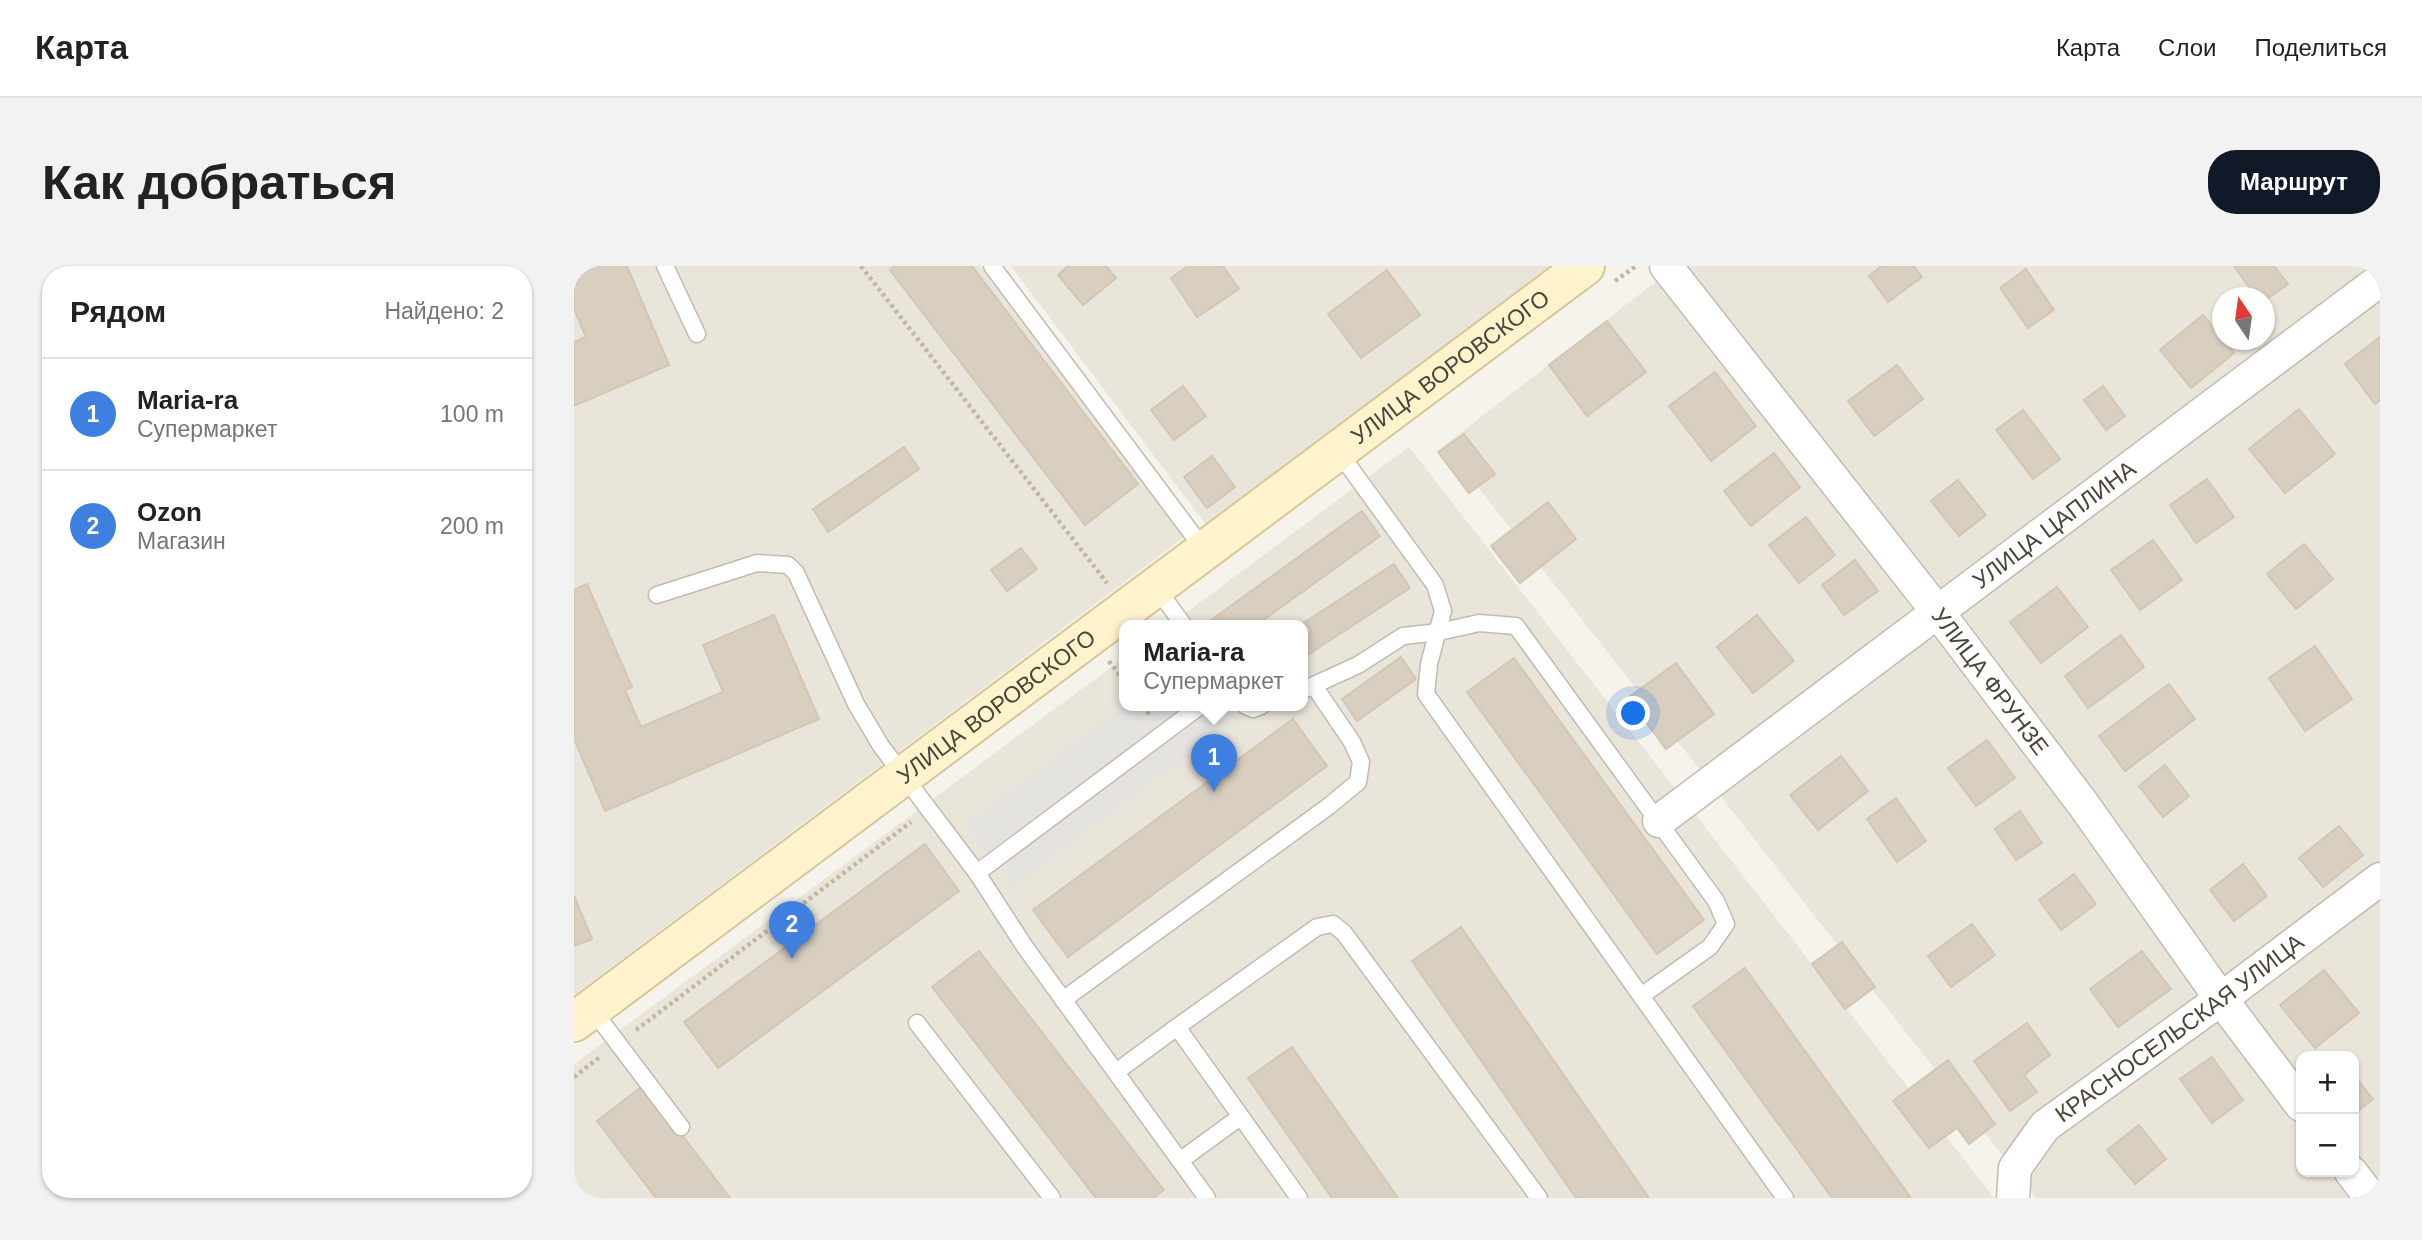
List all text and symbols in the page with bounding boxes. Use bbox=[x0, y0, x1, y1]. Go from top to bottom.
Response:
text: Карта bbox=[35, 29, 128, 66]
text: Карта bbox=[2056, 34, 2120, 61]
text: Слои bbox=[2158, 34, 2216, 61]
text: Поделиться bbox=[2254, 34, 2387, 61]
button: Маршрут bbox=[2208, 150, 2380, 214]
text: Как добраться bbox=[42, 155, 396, 209]
street label: УЛИЦА ВОРОВСКОГО bbox=[1346, 284, 1554, 449]
north arrow bbox=[2212, 287, 2275, 350]
text: Рядом bbox=[70, 295, 166, 328]
text: Найдено: 2 bbox=[384, 298, 504, 324]
text: Maria-ra bbox=[137, 385, 238, 415]
text: 1 bbox=[87, 401, 99, 427]
text: 100 m bbox=[440, 401, 504, 427]
text: Супермаркет bbox=[137, 416, 277, 442]
street label: УЛИЦА ЦАПЛИНА bbox=[1968, 455, 2141, 594]
text: Ozon bbox=[137, 497, 202, 527]
text: 2 bbox=[87, 513, 99, 539]
text: 200 m bbox=[440, 513, 504, 539]
text: Магазин bbox=[137, 528, 226, 554]
street label: УЛИЦА ФРУНЗЕ bbox=[1926, 603, 2054, 760]
popup bbox=[1119, 620, 1308, 711]
street label: УЛИЦА ВОРОВСКОГО bbox=[892, 624, 1100, 789]
text: Maria-ra bbox=[1143, 637, 1244, 667]
text: Супермаркет bbox=[1143, 668, 1284, 694]
your location bbox=[1616, 696, 1650, 730]
pin: 1 bbox=[1191, 734, 1237, 792]
pin: 2 bbox=[769, 901, 815, 959]
street label: КРАСНОСЕЛЬСКАЯ УЛИЦА bbox=[2050, 928, 2309, 1127]
map controls bbox=[2296, 1051, 2359, 1177]
button: + bbox=[2296, 1051, 2359, 1114]
button: − bbox=[2296, 1114, 2359, 1177]

